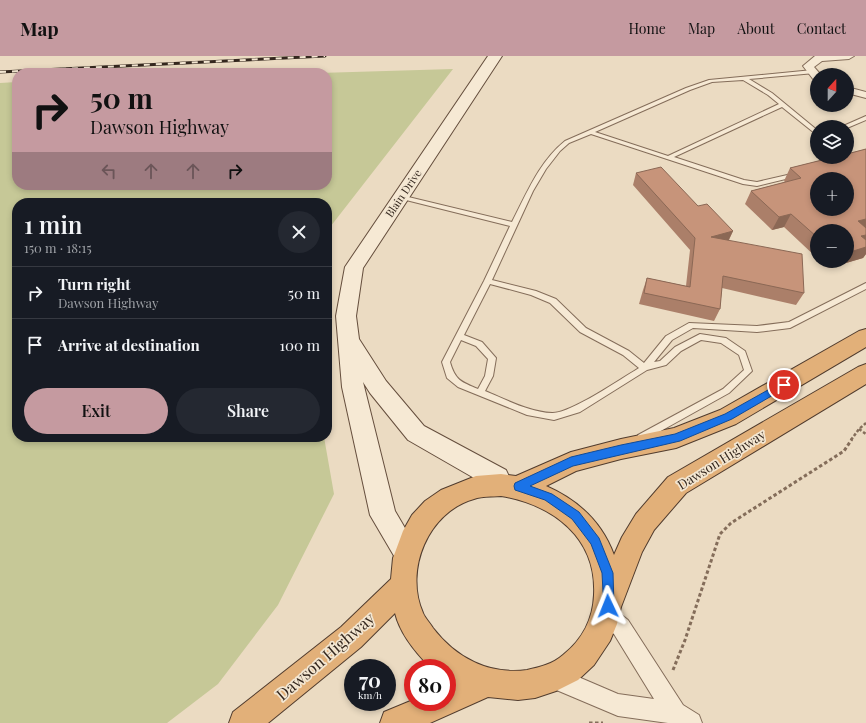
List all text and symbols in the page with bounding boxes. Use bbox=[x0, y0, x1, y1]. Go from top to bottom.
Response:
text: Map bbox=[20, 15, 59, 41]
text: Home bbox=[628, 19, 666, 38]
text: Map bbox=[688, 19, 715, 38]
text: About bbox=[737, 19, 775, 38]
text: Contact bbox=[797, 19, 846, 38]
north arrow bbox=[810, 68, 854, 112]
map controls bbox=[810, 68, 854, 268]
text: 50 m bbox=[90, 79, 153, 116]
icon: right bbox=[24, 84, 76, 136]
text: Dawson Highway bbox=[90, 115, 229, 139]
button: layers bbox=[810, 120, 854, 164]
icon: left bbox=[98, 160, 120, 182]
icon: ahead bbox=[140, 160, 162, 182]
icon: ahead bbox=[182, 160, 204, 182]
icon: right bbox=[224, 160, 246, 182]
street label: Blain Drive bbox=[381, 166, 425, 220]
button: + bbox=[810, 172, 854, 216]
text: 1 min bbox=[24, 208, 82, 240]
button: close bbox=[278, 211, 320, 253]
button: − bbox=[810, 224, 854, 268]
text: 150 m · 18:15 bbox=[24, 239, 92, 256]
text: Turn right bbox=[58, 274, 131, 294]
icon: right bbox=[24, 282, 46, 304]
text: 50 m bbox=[288, 283, 320, 303]
text: Dawson Highway bbox=[58, 294, 159, 311]
icon: arrive bbox=[24, 334, 46, 356]
text: Arrive at destination bbox=[58, 335, 200, 355]
text: 100 m bbox=[279, 335, 320, 355]
pin bbox=[767, 368, 801, 402]
icon: arrive bbox=[773, 374, 795, 396]
button: Exit bbox=[24, 388, 168, 434]
button: Share bbox=[176, 388, 320, 434]
street label: Dawson Highway bbox=[674, 425, 768, 493]
position arrow bbox=[587, 585, 629, 627]
street label: Dawson Highway bbox=[271, 607, 379, 705]
speed limit sign: 80 bbox=[404, 659, 456, 711]
text: 70 bbox=[359, 666, 381, 693]
text: km/h bbox=[358, 688, 382, 702]

